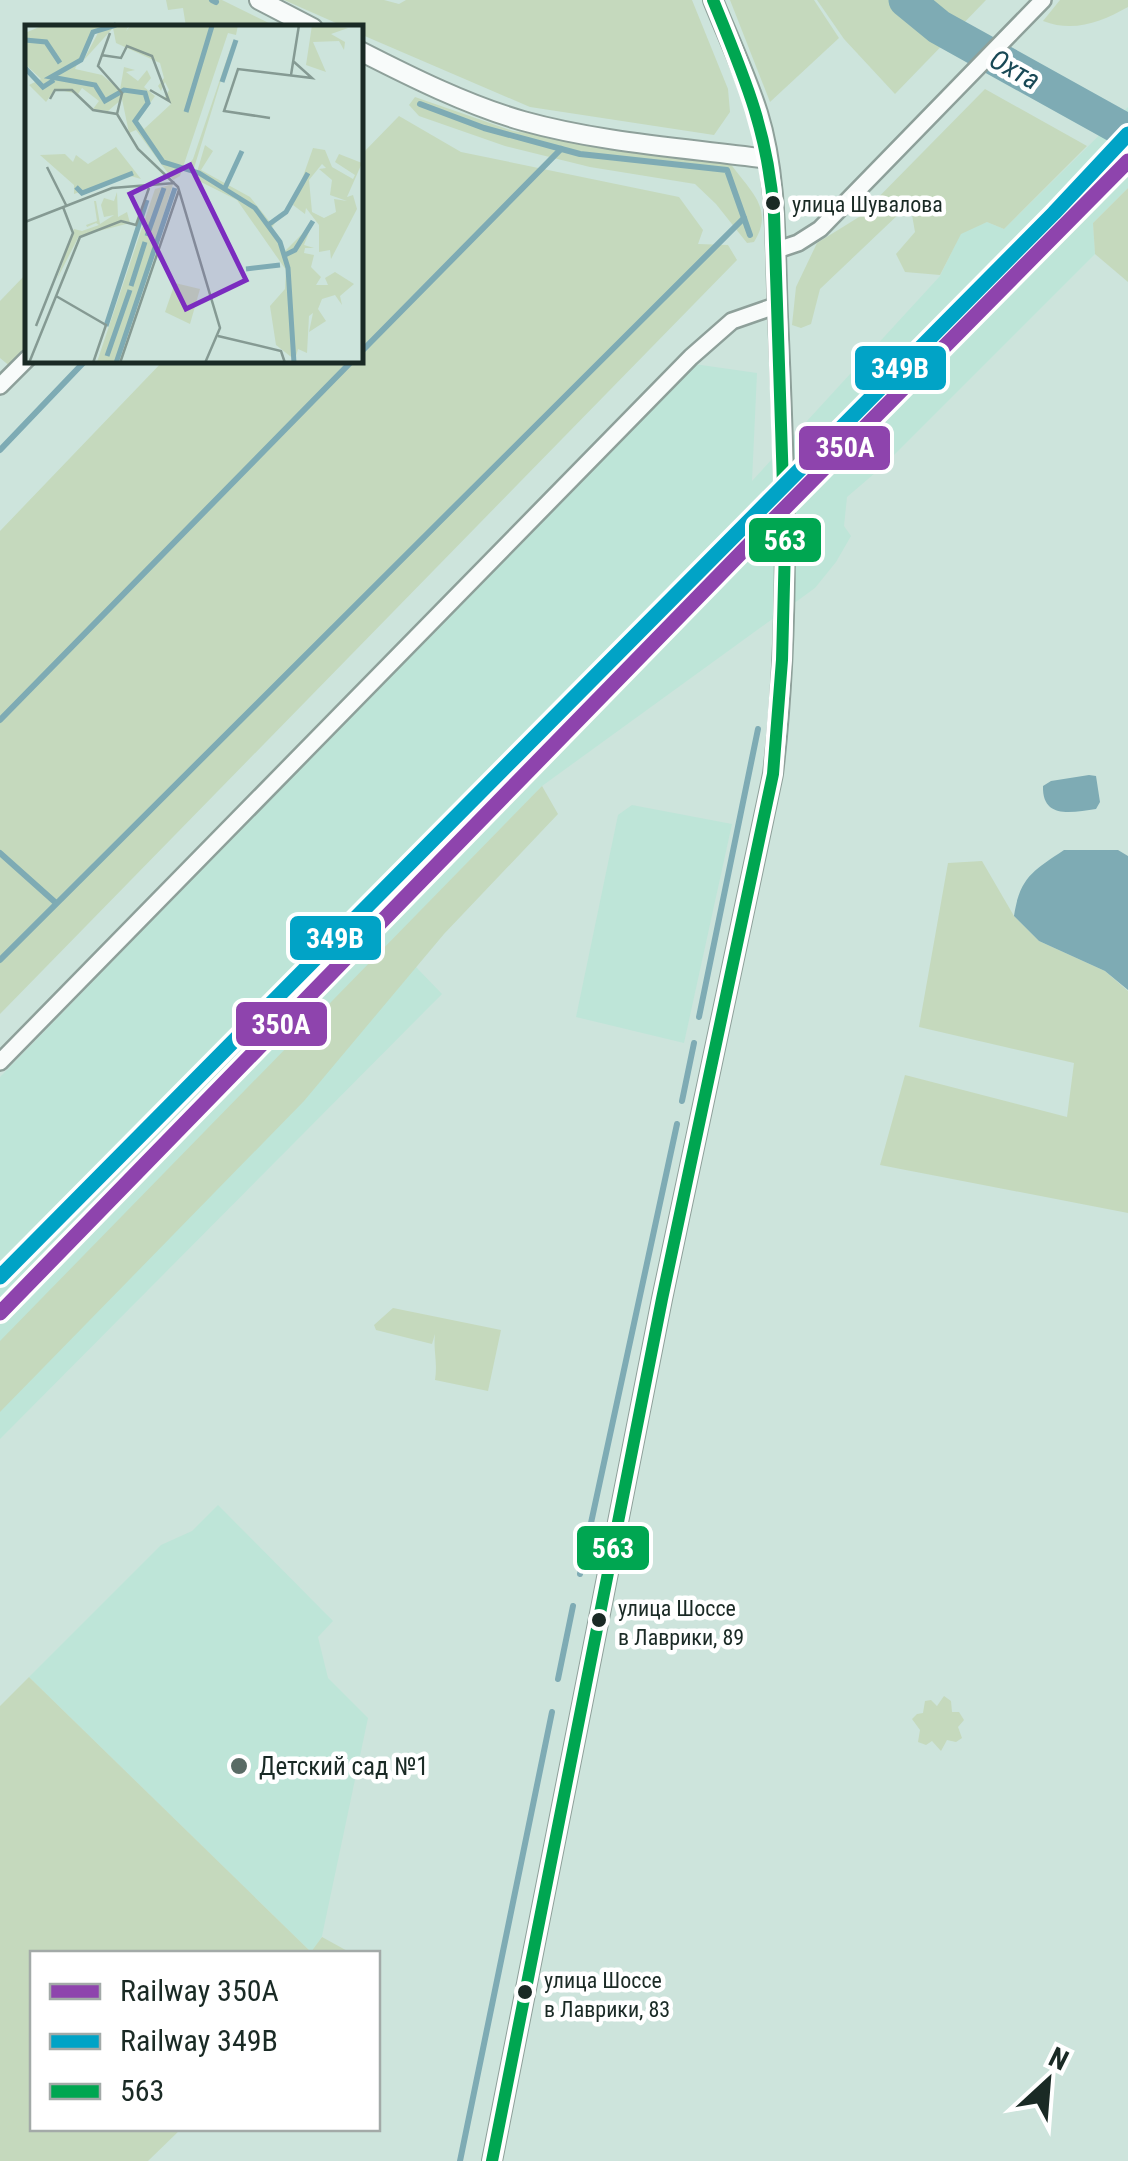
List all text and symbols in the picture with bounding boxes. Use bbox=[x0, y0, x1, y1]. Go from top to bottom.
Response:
inset map bbox=[25, 25, 362, 362]
water label: Охта bbox=[984, 42, 1046, 97]
place label: улица Шувалова bbox=[792, 192, 943, 217]
marker: улица Шувалова bbox=[763, 193, 783, 213]
line badge: 349В bbox=[853, 344, 948, 392]
text: 349В bbox=[871, 352, 929, 385]
line badge: 350А bbox=[797, 424, 892, 472]
text: 350А bbox=[815, 431, 875, 464]
line badge: 563 bbox=[747, 516, 823, 564]
text: 563 bbox=[764, 524, 806, 557]
line badge: 349В bbox=[288, 914, 383, 962]
text: 349В bbox=[306, 922, 364, 955]
line badge: 350А bbox=[234, 1000, 329, 1048]
text: 350А bbox=[251, 1008, 311, 1041]
line badge: 563 bbox=[575, 1524, 651, 1572]
text: 563 bbox=[592, 1532, 634, 1565]
place label: улица Шоссе в Лаврики, 89 bbox=[618, 1596, 744, 1650]
marker: улица Шоссе в Лаврики, 89 bbox=[589, 1610, 609, 1630]
place label: Детский сад №1 bbox=[259, 1752, 429, 1781]
marker: Детский сад №1 bbox=[228, 1755, 250, 1777]
legend bbox=[30, 1951, 380, 2131]
place label: улица Шоссе в Лаврики, 83 bbox=[544, 1968, 670, 2022]
text: Railway 350А bbox=[120, 1973, 279, 2008]
marker: улица Шоссе в Лаврики, 83 bbox=[515, 1982, 535, 2002]
text: Railway 349В bbox=[120, 2023, 278, 2058]
north arrow bbox=[998, 2031, 1098, 2131]
text: N bbox=[1044, 2040, 1074, 2078]
text: 563 bbox=[120, 2073, 164, 2108]

